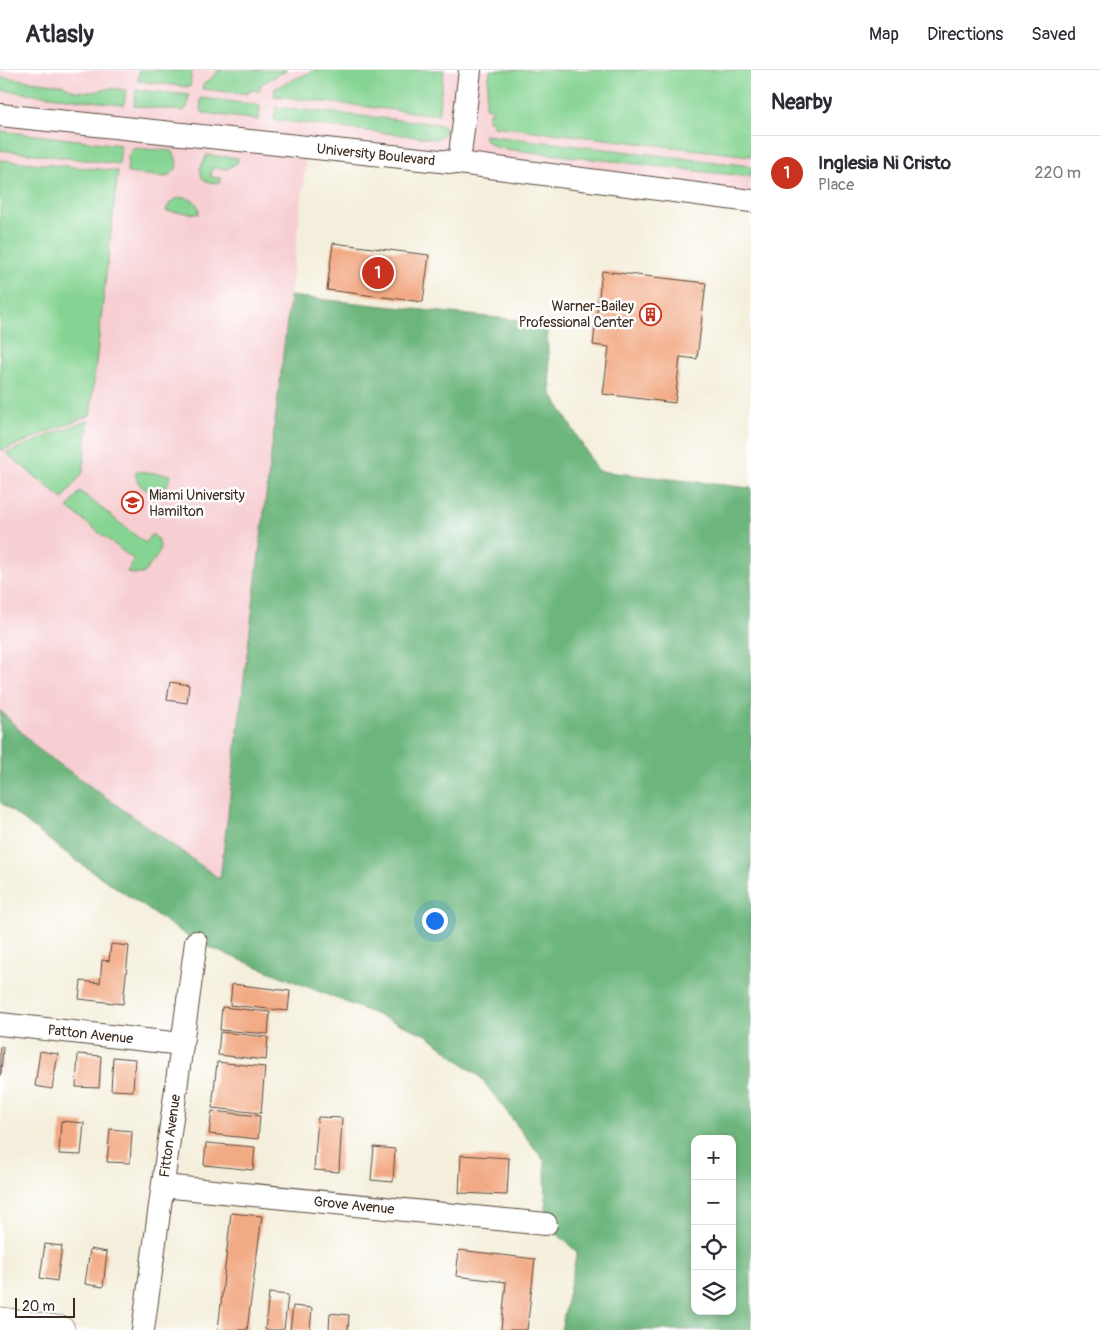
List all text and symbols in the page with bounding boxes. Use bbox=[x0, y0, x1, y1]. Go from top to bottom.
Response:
text: Atlasly bbox=[25, 20, 94, 49]
text: Map bbox=[869, 23, 899, 46]
text: Directions bbox=[927, 23, 1003, 46]
text: Saved bbox=[1031, 23, 1076, 46]
text: Nearby bbox=[771, 89, 832, 116]
street label: University Boulevard bbox=[316, 140, 436, 169]
text: Inglesia Ni Cristo bbox=[818, 151, 951, 175]
text: 1 bbox=[784, 163, 790, 183]
text: 220 m bbox=[1035, 163, 1081, 183]
text: Place bbox=[818, 175, 854, 195]
pin: 1 bbox=[362, 254, 394, 292]
place label: Warner-Bailey Professional Center bbox=[519, 298, 634, 331]
building icon: Warner-Bailey Professional Center bbox=[638, 302, 662, 326]
place label: Miami University Hamilton bbox=[149, 487, 245, 520]
school or university icon: Miami University Hamilton bbox=[121, 491, 145, 515]
your location bbox=[422, 908, 448, 934]
street label: Patton Avenue bbox=[47, 1021, 134, 1048]
street label: Fitton Avenue bbox=[156, 1093, 184, 1178]
map controls bbox=[691, 1135, 736, 1315]
button: + bbox=[691, 1135, 736, 1180]
button: − bbox=[691, 1180, 736, 1225]
street label: Grove Avenue bbox=[313, 1193, 395, 1218]
button: locate bbox=[691, 1225, 736, 1270]
button: layers bbox=[691, 1270, 736, 1315]
scale bar bbox=[15, 1295, 75, 1318]
text: 20 m bbox=[22, 1298, 55, 1315]

